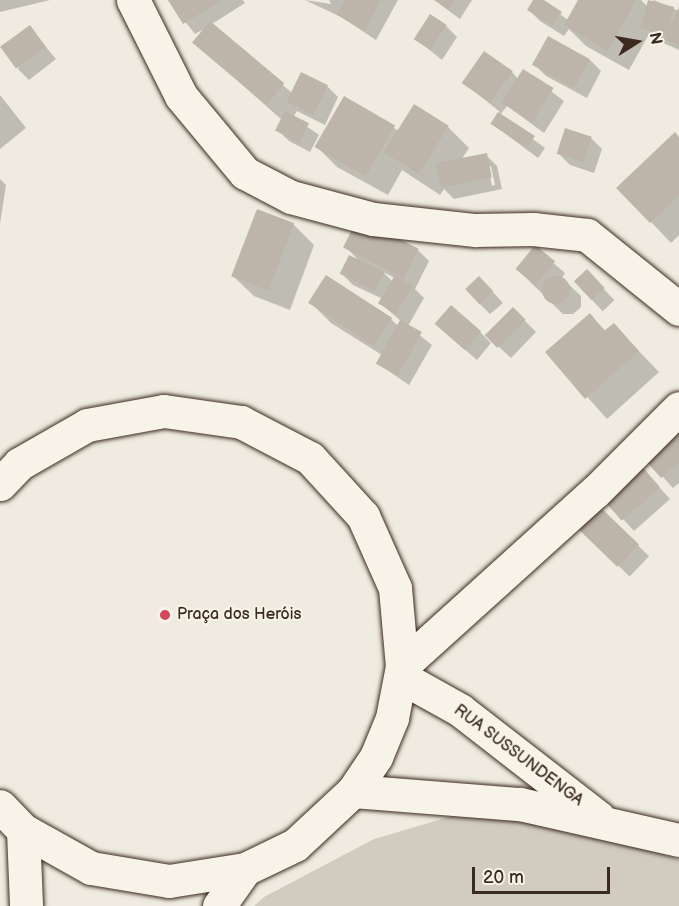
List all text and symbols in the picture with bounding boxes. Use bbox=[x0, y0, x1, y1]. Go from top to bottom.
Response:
north arrow bbox=[607, 12, 667, 72]
text: N bbox=[645, 31, 666, 46]
place label: Praça dos Heróis bbox=[177, 605, 301, 625]
marker: Praça dos Heróis bbox=[158, 608, 172, 622]
street label: RUA SUSSUNDENGA bbox=[450, 701, 586, 811]
scale bar bbox=[475, 855, 613, 893]
text: 20 m bbox=[483, 867, 524, 888]

